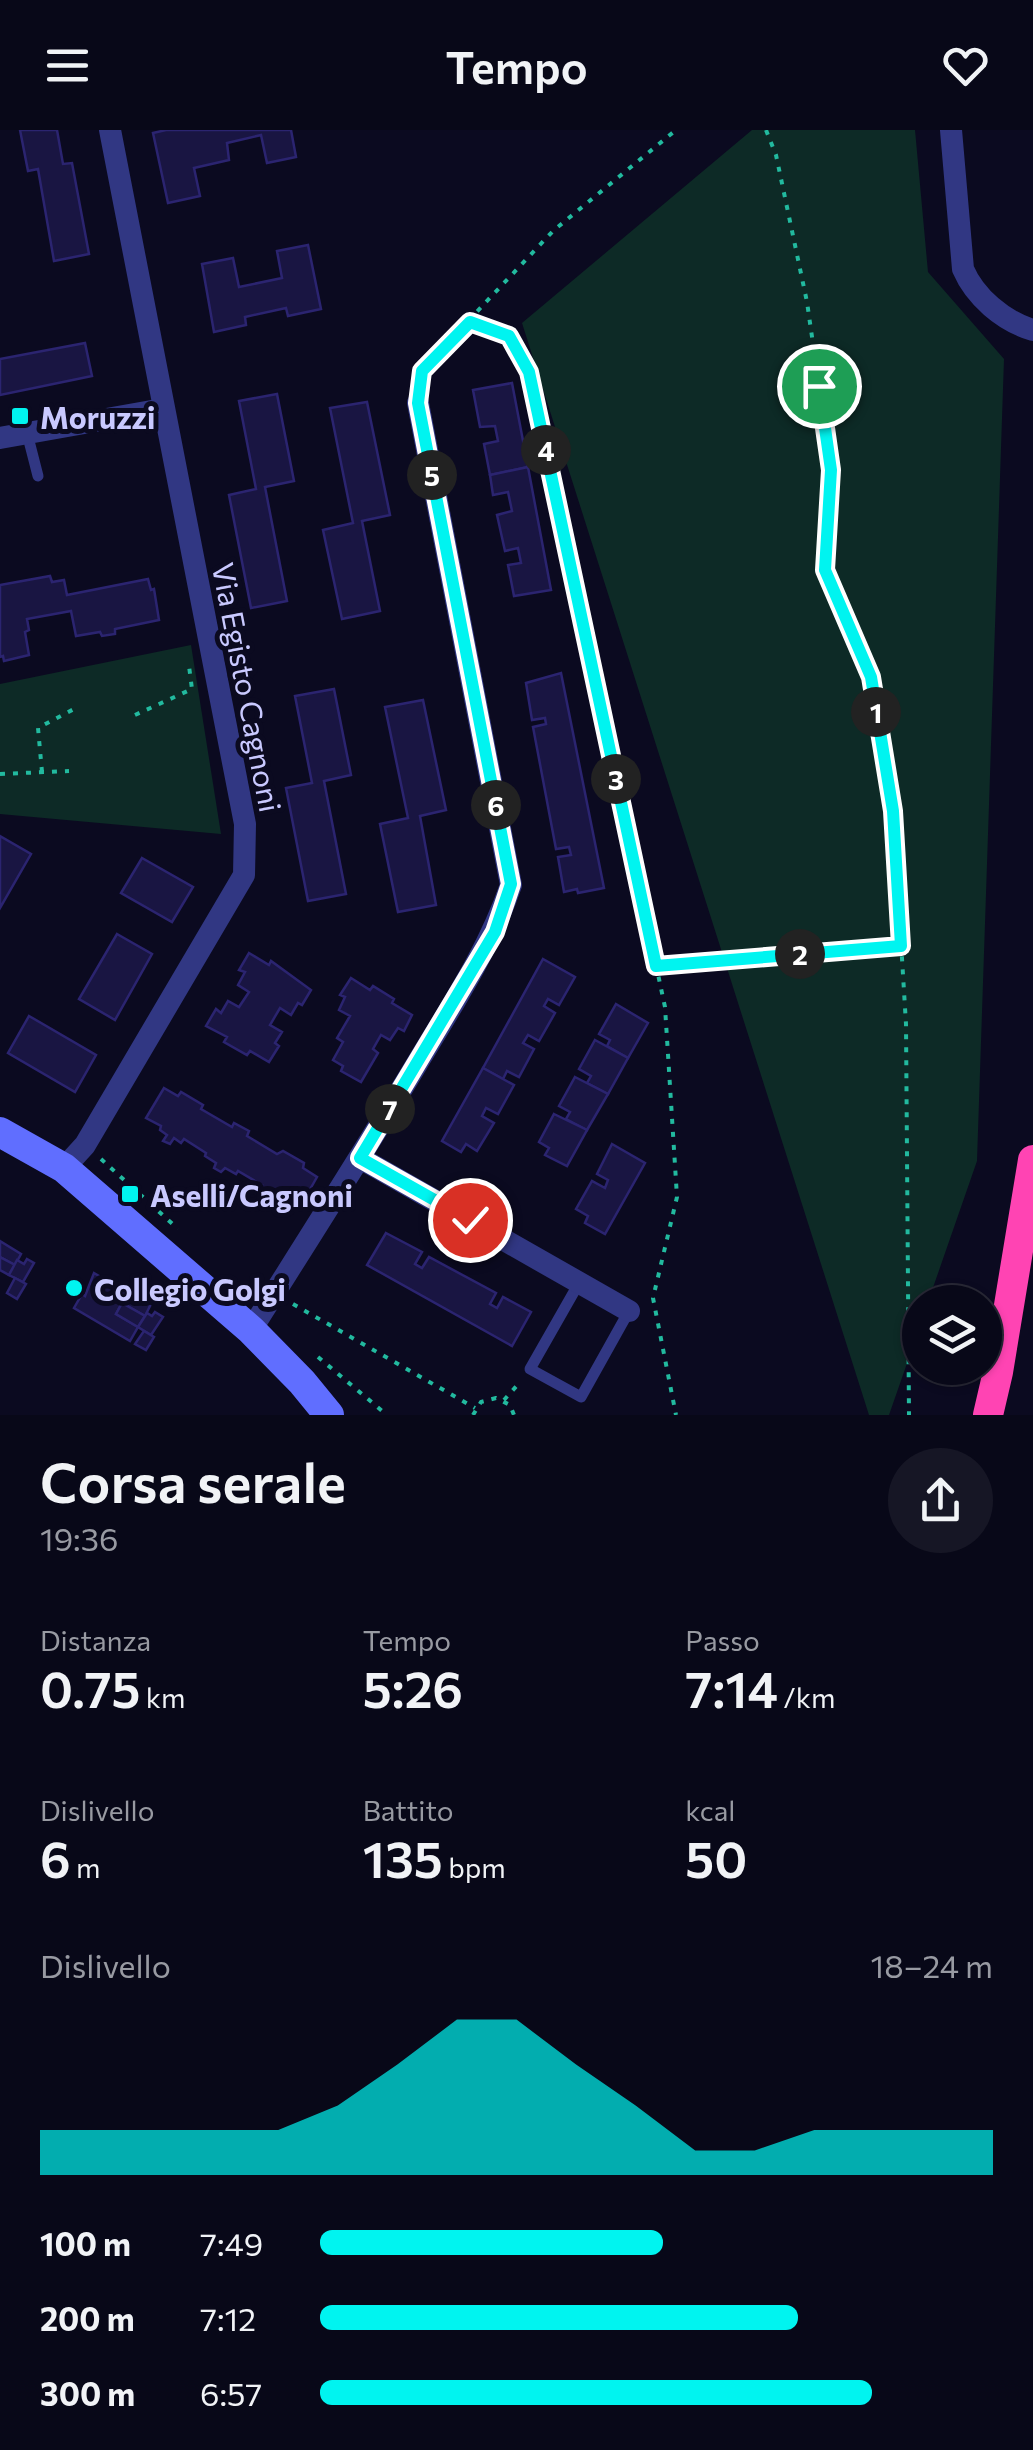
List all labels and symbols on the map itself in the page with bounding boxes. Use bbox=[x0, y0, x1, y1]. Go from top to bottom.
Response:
pin bbox=[777, 344, 862, 429]
place label: Moruzzi bbox=[40, 398, 155, 435]
marker: Moruzzi bbox=[9, 405, 31, 427]
pin: 4 bbox=[521, 425, 571, 475]
pin: 5 bbox=[407, 450, 457, 500]
street label: Via Egisto Cagnoni bbox=[206, 559, 290, 815]
pin: 1 bbox=[851, 687, 901, 737]
pin: 3 bbox=[591, 754, 641, 804]
pin: 6 bbox=[471, 780, 521, 830]
pin: 2 bbox=[775, 929, 825, 979]
pin: 7 bbox=[365, 1084, 415, 1134]
place label: Aselli/Cagnoni bbox=[150, 1176, 353, 1213]
pin bbox=[428, 1178, 513, 1263]
marker: Aselli/Cagnoni bbox=[119, 1183, 141, 1205]
place label: Collegio Golgi bbox=[94, 1270, 286, 1307]
marker: Collegio Golgi bbox=[63, 1277, 85, 1299]

